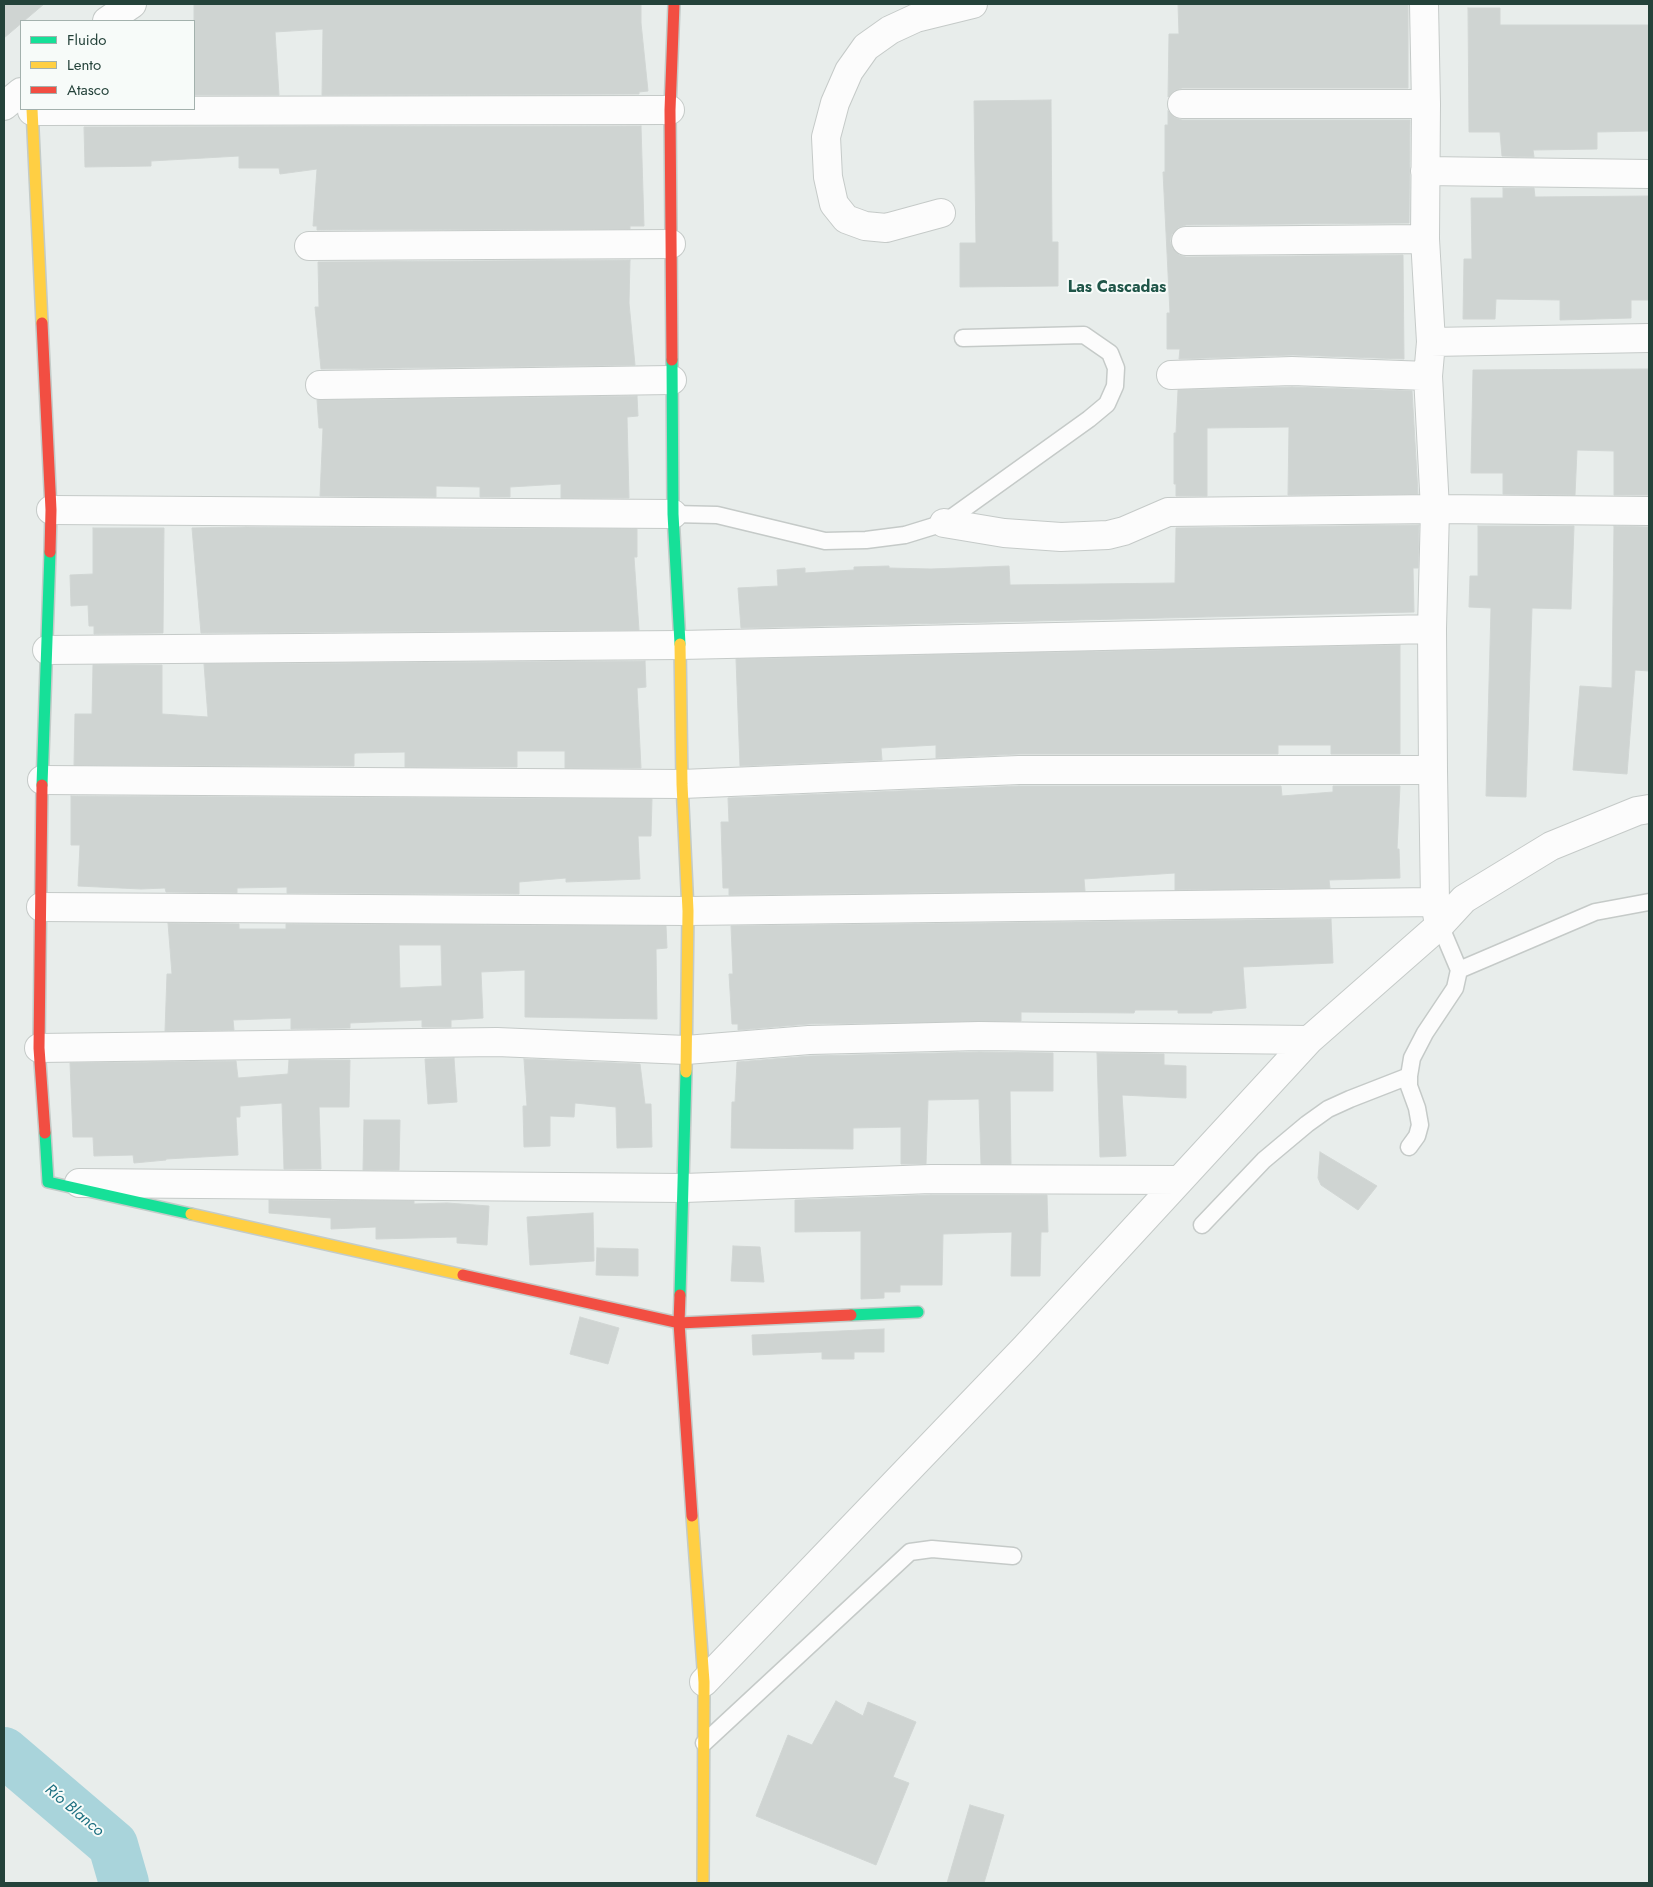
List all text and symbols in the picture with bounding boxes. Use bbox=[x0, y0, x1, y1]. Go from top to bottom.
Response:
legend bbox=[20, 20, 195, 110]
text: Fluido bbox=[67, 29, 106, 51]
text: Lento bbox=[67, 54, 101, 76]
text: Atasco bbox=[67, 79, 109, 101]
district label: Las Cascadas bbox=[1068, 278, 1166, 298]
water label: Río Blanco bbox=[41, 1781, 107, 1841]

